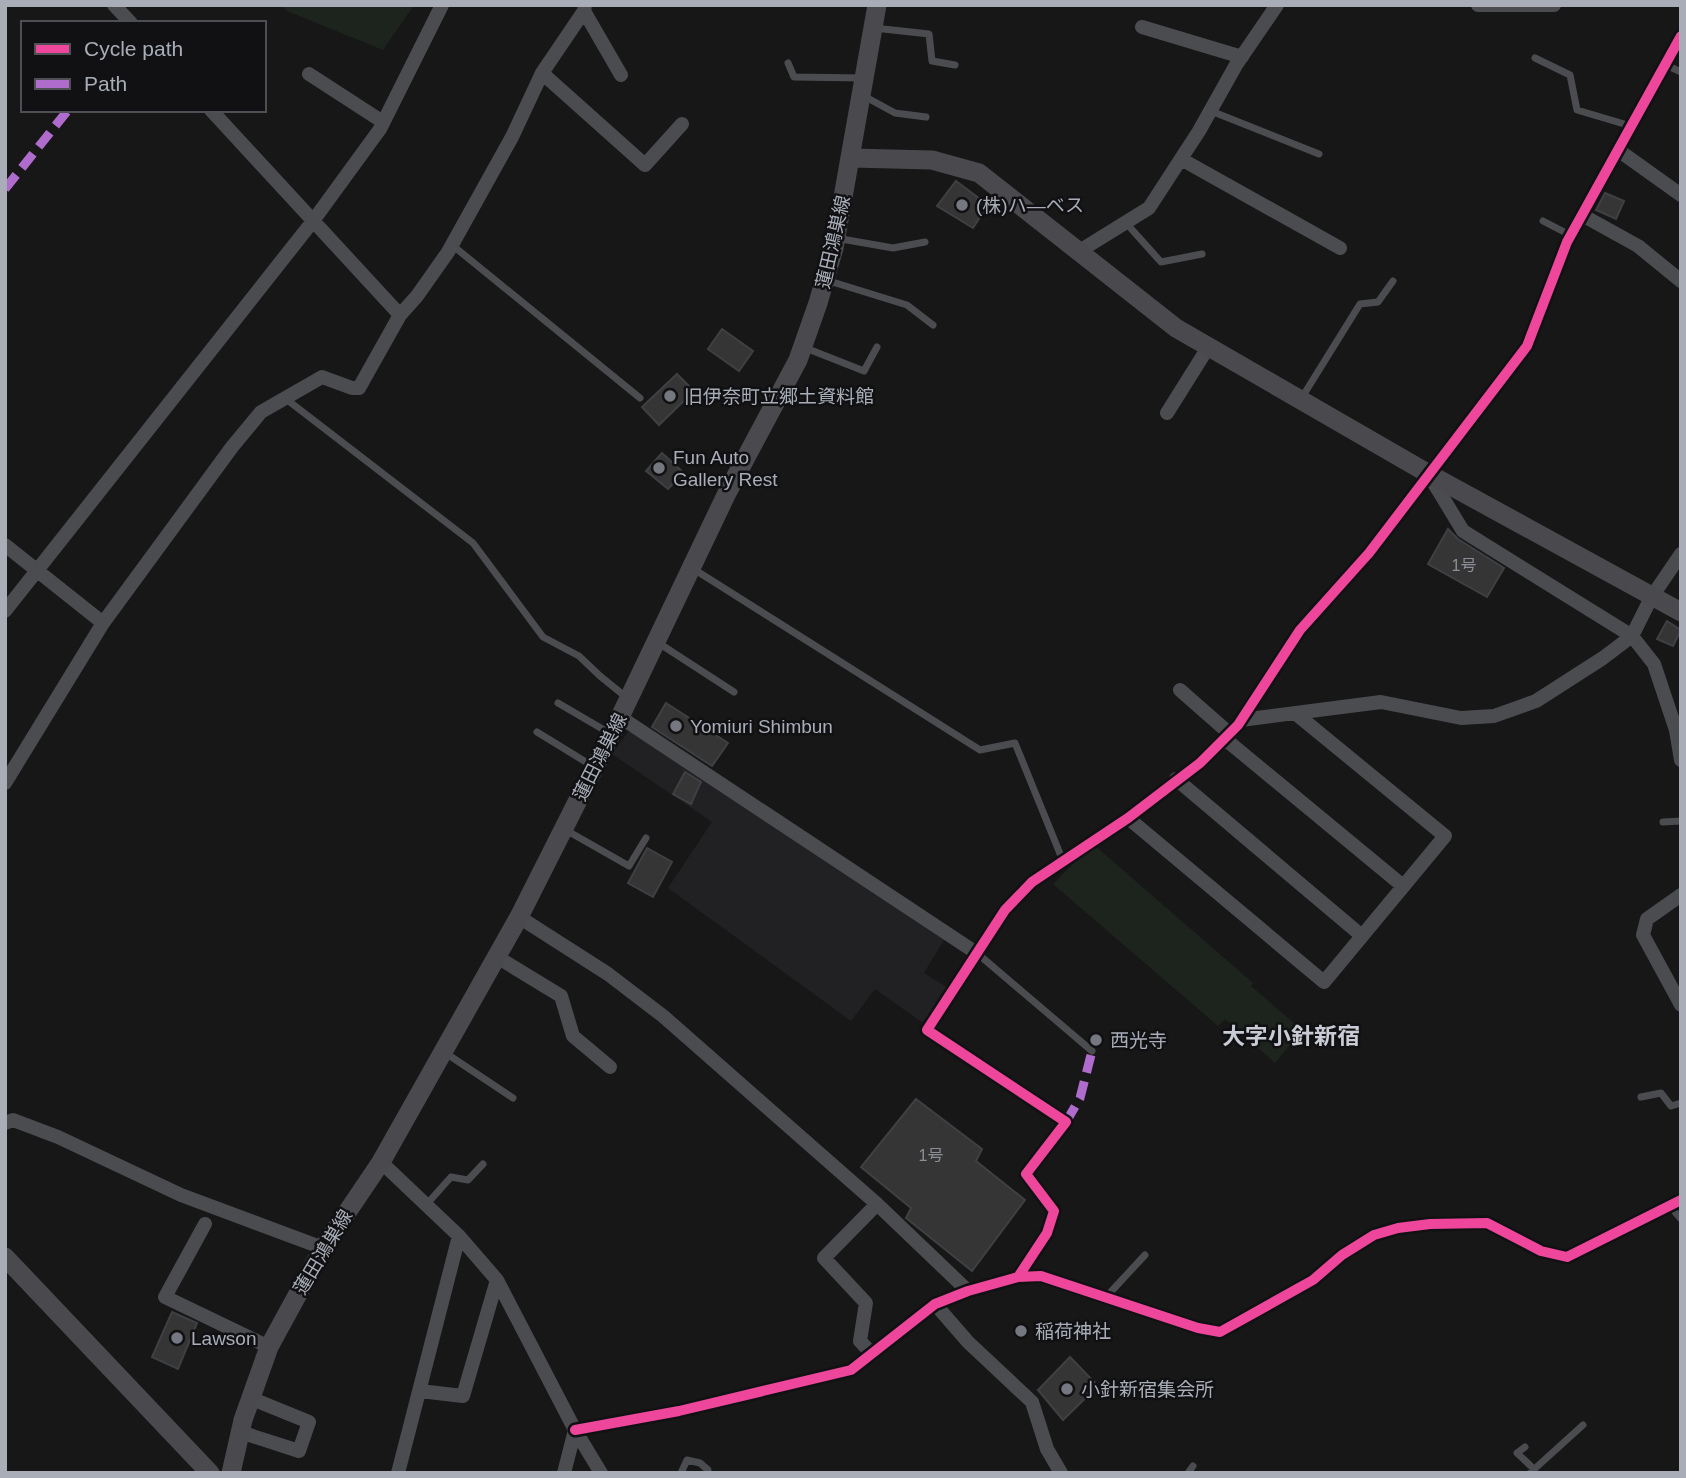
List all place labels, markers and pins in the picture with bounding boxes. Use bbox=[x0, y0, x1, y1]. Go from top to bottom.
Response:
place label: (株)ハ―ベス bbox=[976, 195, 1084, 216]
marker: (株)ハ―ベス bbox=[954, 197, 970, 213]
place label: 旧伊奈町立郷土資料館 bbox=[684, 386, 874, 407]
marker: 旧伊奈町立郷土資料館 bbox=[662, 388, 678, 404]
place label: Fun Auto Gallery Rest bbox=[673, 447, 778, 490]
marker: Fun Auto Gallery Rest bbox=[651, 460, 667, 476]
place label: Yomiuri Shimbun bbox=[690, 716, 833, 737]
marker: Yomiuri Shimbun bbox=[668, 718, 684, 734]
place label: 西光寺 bbox=[1110, 1030, 1167, 1051]
marker: 西光寺 bbox=[1088, 1032, 1104, 1048]
place label: 稲荷神社 bbox=[1035, 1321, 1111, 1342]
marker: 稲荷神社 bbox=[1013, 1323, 1029, 1339]
place label: Lawson bbox=[191, 1328, 257, 1349]
marker: Lawson bbox=[169, 1330, 185, 1346]
place label: 小針新宿集会所 bbox=[1081, 1379, 1214, 1400]
marker: 小針新宿集会所 bbox=[1059, 1381, 1075, 1397]

